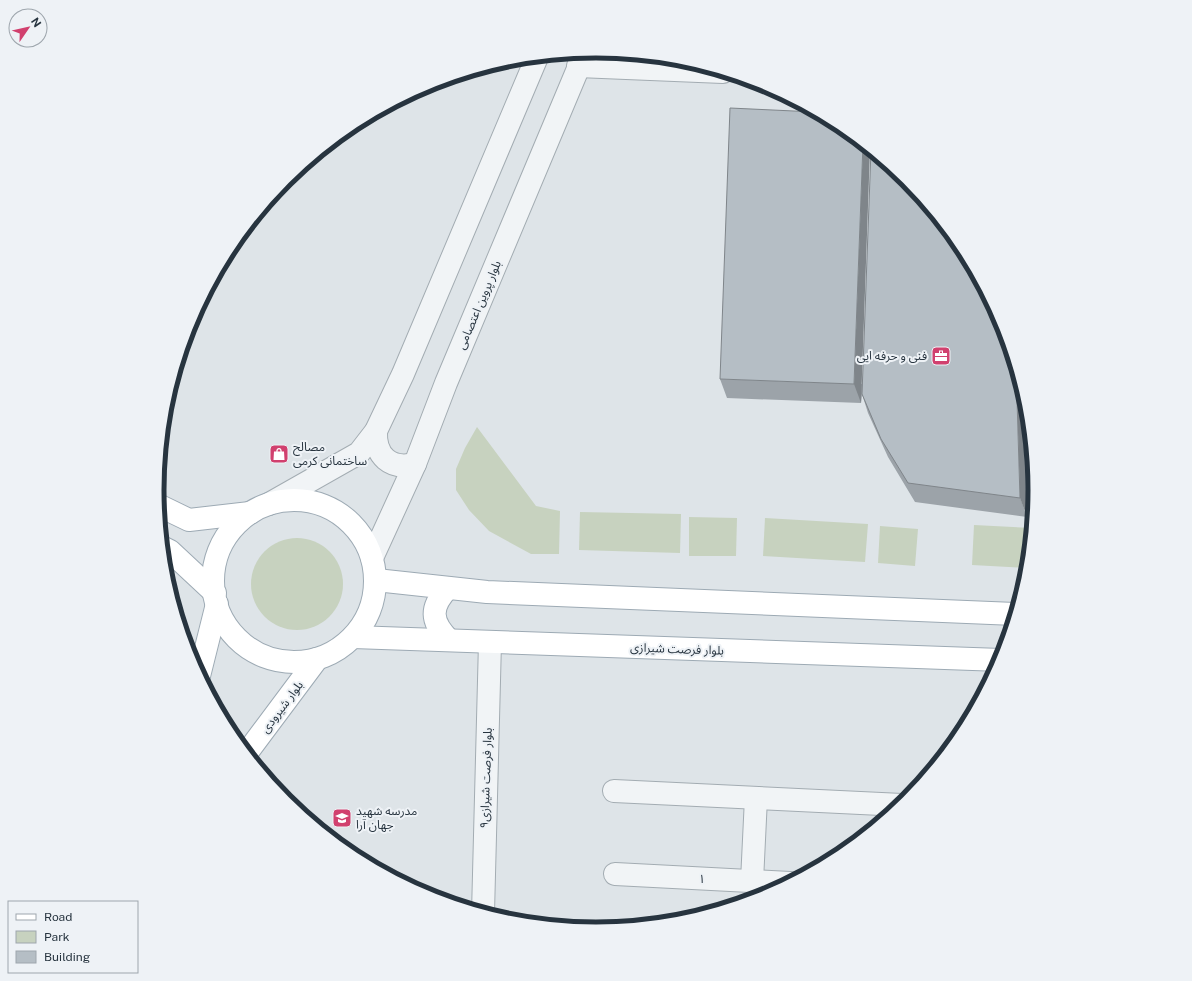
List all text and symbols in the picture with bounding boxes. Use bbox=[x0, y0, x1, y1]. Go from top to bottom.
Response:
north arrow bbox=[8, 8, 48, 48]
text: N bbox=[29, 15, 44, 29]
street label: بلوار پروین اعتصامی bbox=[454, 259, 505, 352]
office icon: فنی و حرفه ایی bbox=[930, 345, 952, 367]
place label: فنی و حرفه ایی bbox=[857, 349, 927, 363]
place label: مصالح ساختمانی کرمی bbox=[293, 440, 367, 468]
shop icon: مصالح ساختمانی کرمی bbox=[268, 443, 290, 465]
street label: بلوار فرصت شیرازی bbox=[630, 640, 724, 658]
street label: بلوار شیرودی bbox=[258, 678, 306, 736]
street label: ۹بلوار فرصت شیرازی bbox=[477, 727, 495, 829]
place label: مدرسه شهید جهان آرا bbox=[356, 804, 417, 832]
school or university icon: مدرسه شهید جهان آرا bbox=[331, 807, 353, 829]
street label: ۱ bbox=[698, 872, 706, 886]
legend bbox=[8, 901, 138, 973]
text: Road bbox=[44, 910, 72, 924]
text: Park bbox=[44, 930, 70, 944]
text: Building bbox=[44, 950, 90, 964]

